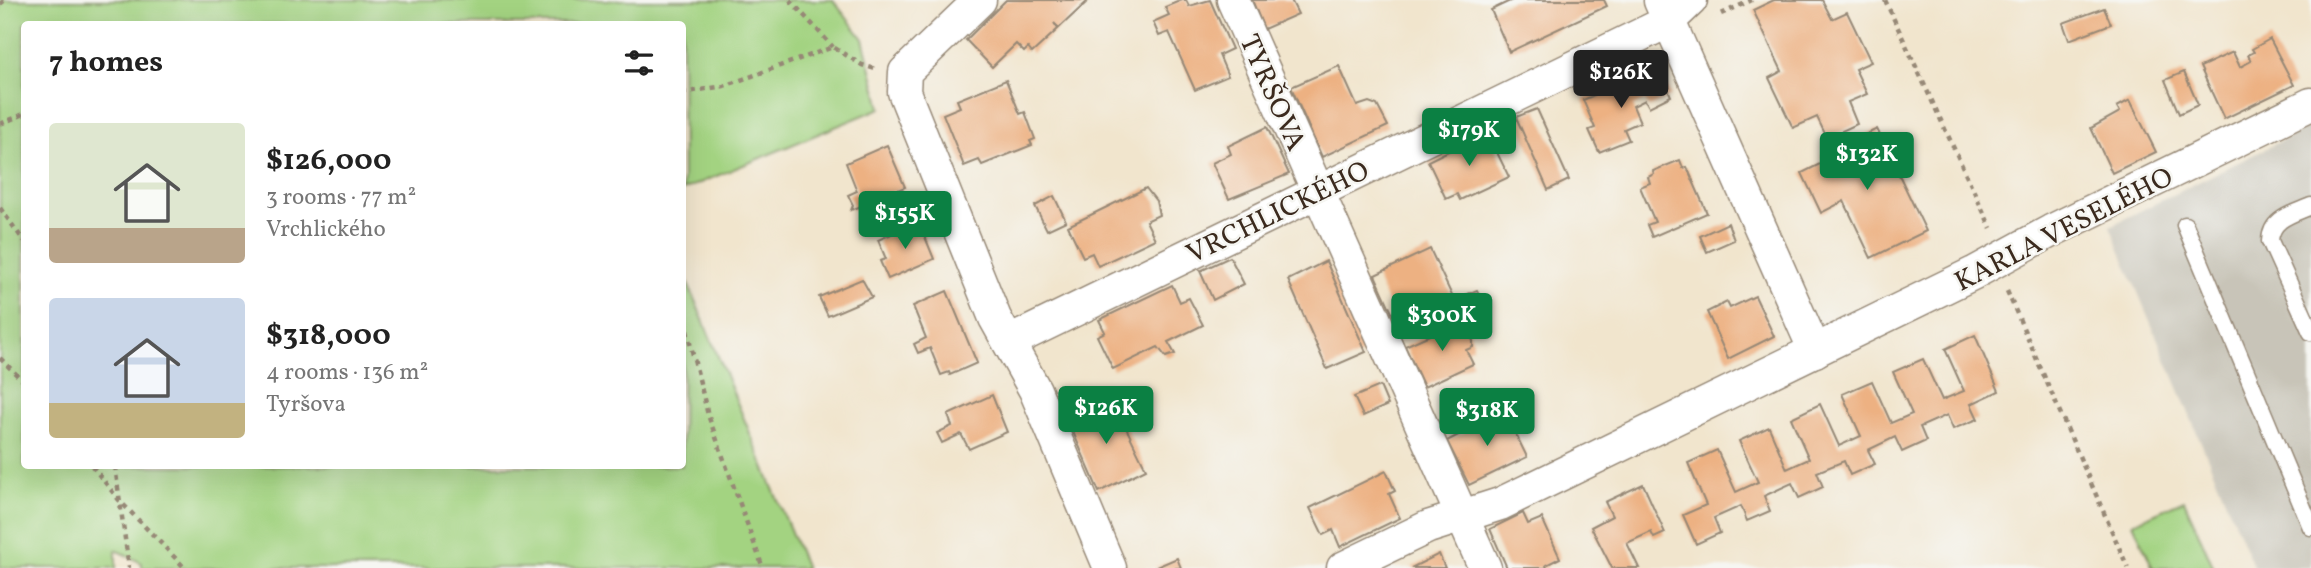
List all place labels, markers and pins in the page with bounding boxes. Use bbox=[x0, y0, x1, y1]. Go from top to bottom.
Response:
pin: $126K bbox=[1572, 50, 1670, 110]
pin: $179K bbox=[1420, 108, 1518, 168]
pin: $132K bbox=[1818, 132, 1916, 192]
pin: $155K bbox=[856, 191, 954, 251]
pin: $300K bbox=[1393, 294, 1491, 353]
pin: $126K bbox=[1057, 386, 1155, 446]
pin: $318K bbox=[1438, 388, 1536, 448]

